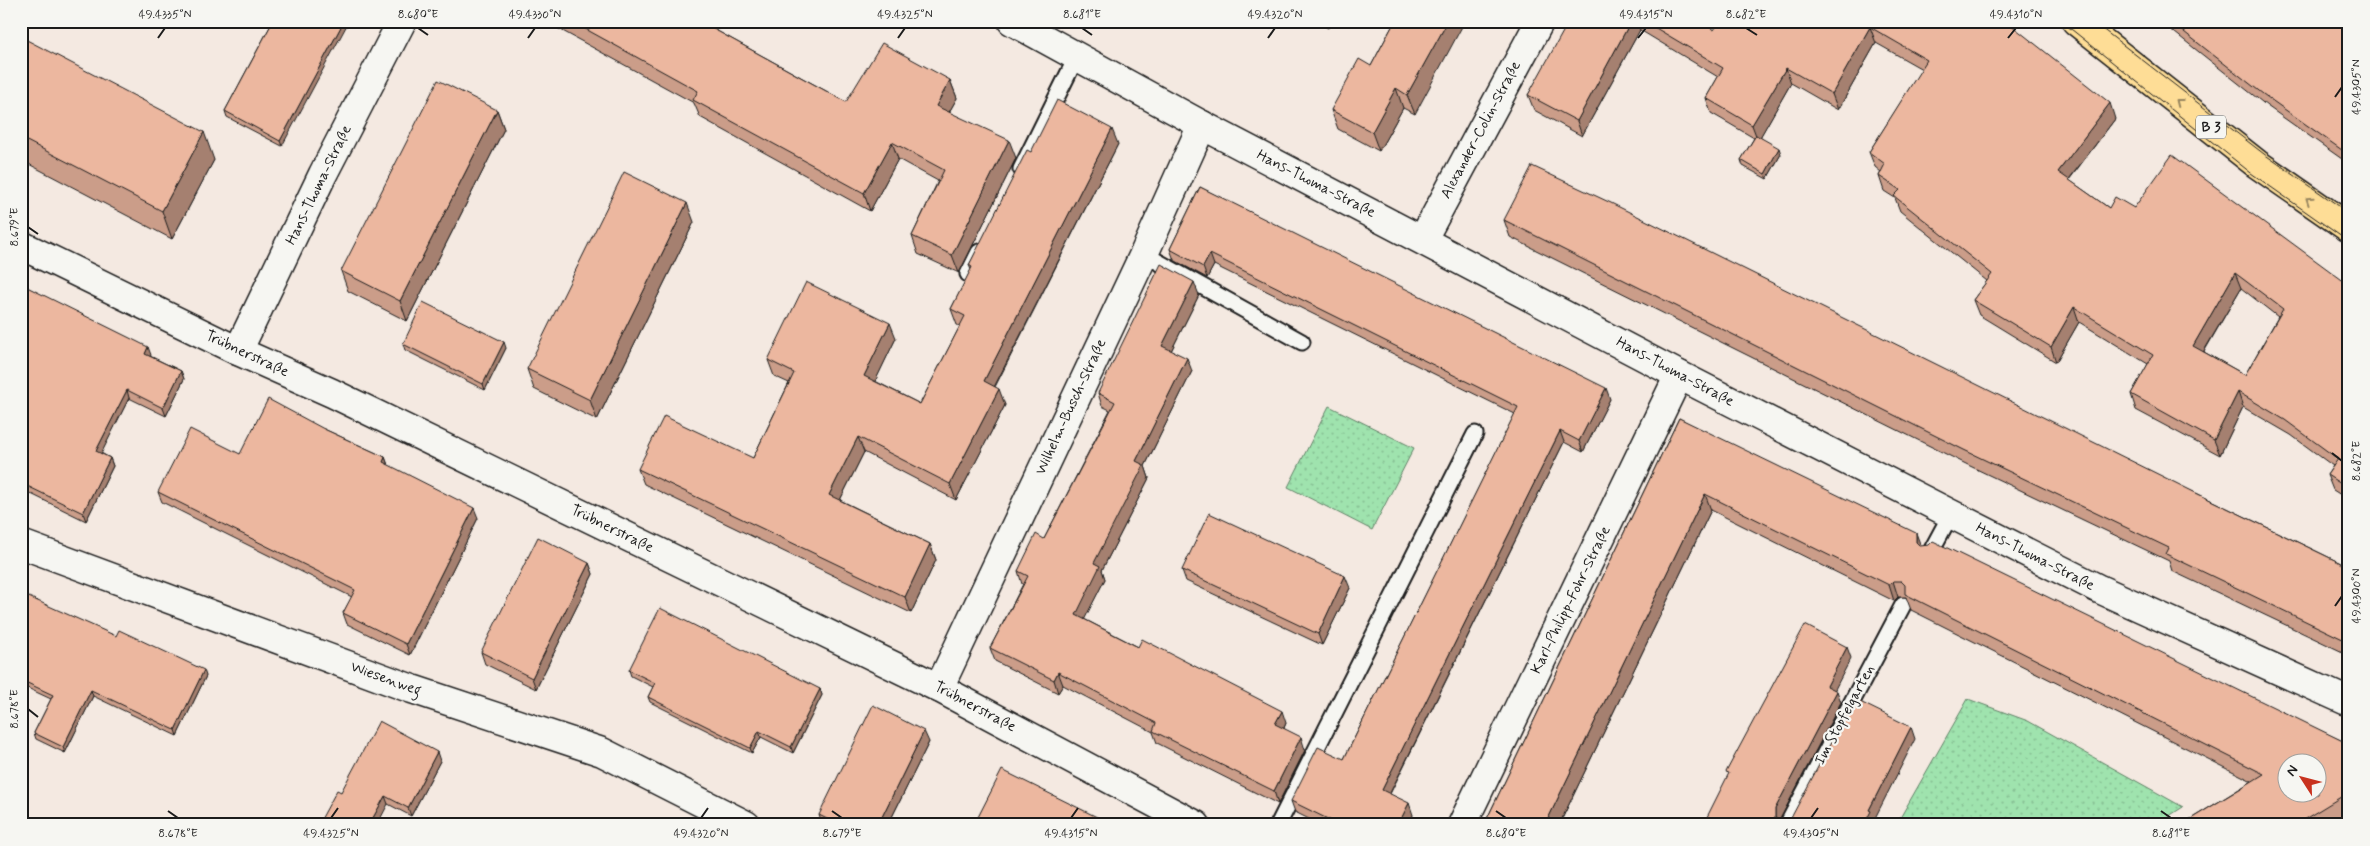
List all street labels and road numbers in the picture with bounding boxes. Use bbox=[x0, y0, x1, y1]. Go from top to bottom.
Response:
street label: Alexander-Colin-Straße bbox=[1436, 58, 1526, 202]
road number: B 3 bbox=[2196, 115, 2226, 138]
street label: Hans-Thoma-Straße bbox=[281, 122, 357, 248]
street label: Hans-Thoma-Straße bbox=[1253, 145, 1379, 223]
street label: Trübnerstraße bbox=[202, 326, 292, 382]
street label: Hans-Thoma-Straße bbox=[1612, 332, 1738, 412]
street label: Wilhelm-Busch-Straße bbox=[1031, 336, 1111, 478]
street label: Trübnerstraße bbox=[567, 500, 657, 558]
street label: Hans-Thoma-Straße bbox=[1972, 518, 2098, 596]
street label: Karl-Philipp-Fohr-Straße bbox=[1526, 523, 1616, 677]
street label: Wiesenweg bbox=[347, 657, 424, 702]
street label: Im Stopfelgarten bbox=[1810, 661, 1880, 769]
street label: Trübnerstraße bbox=[930, 677, 1020, 737]

